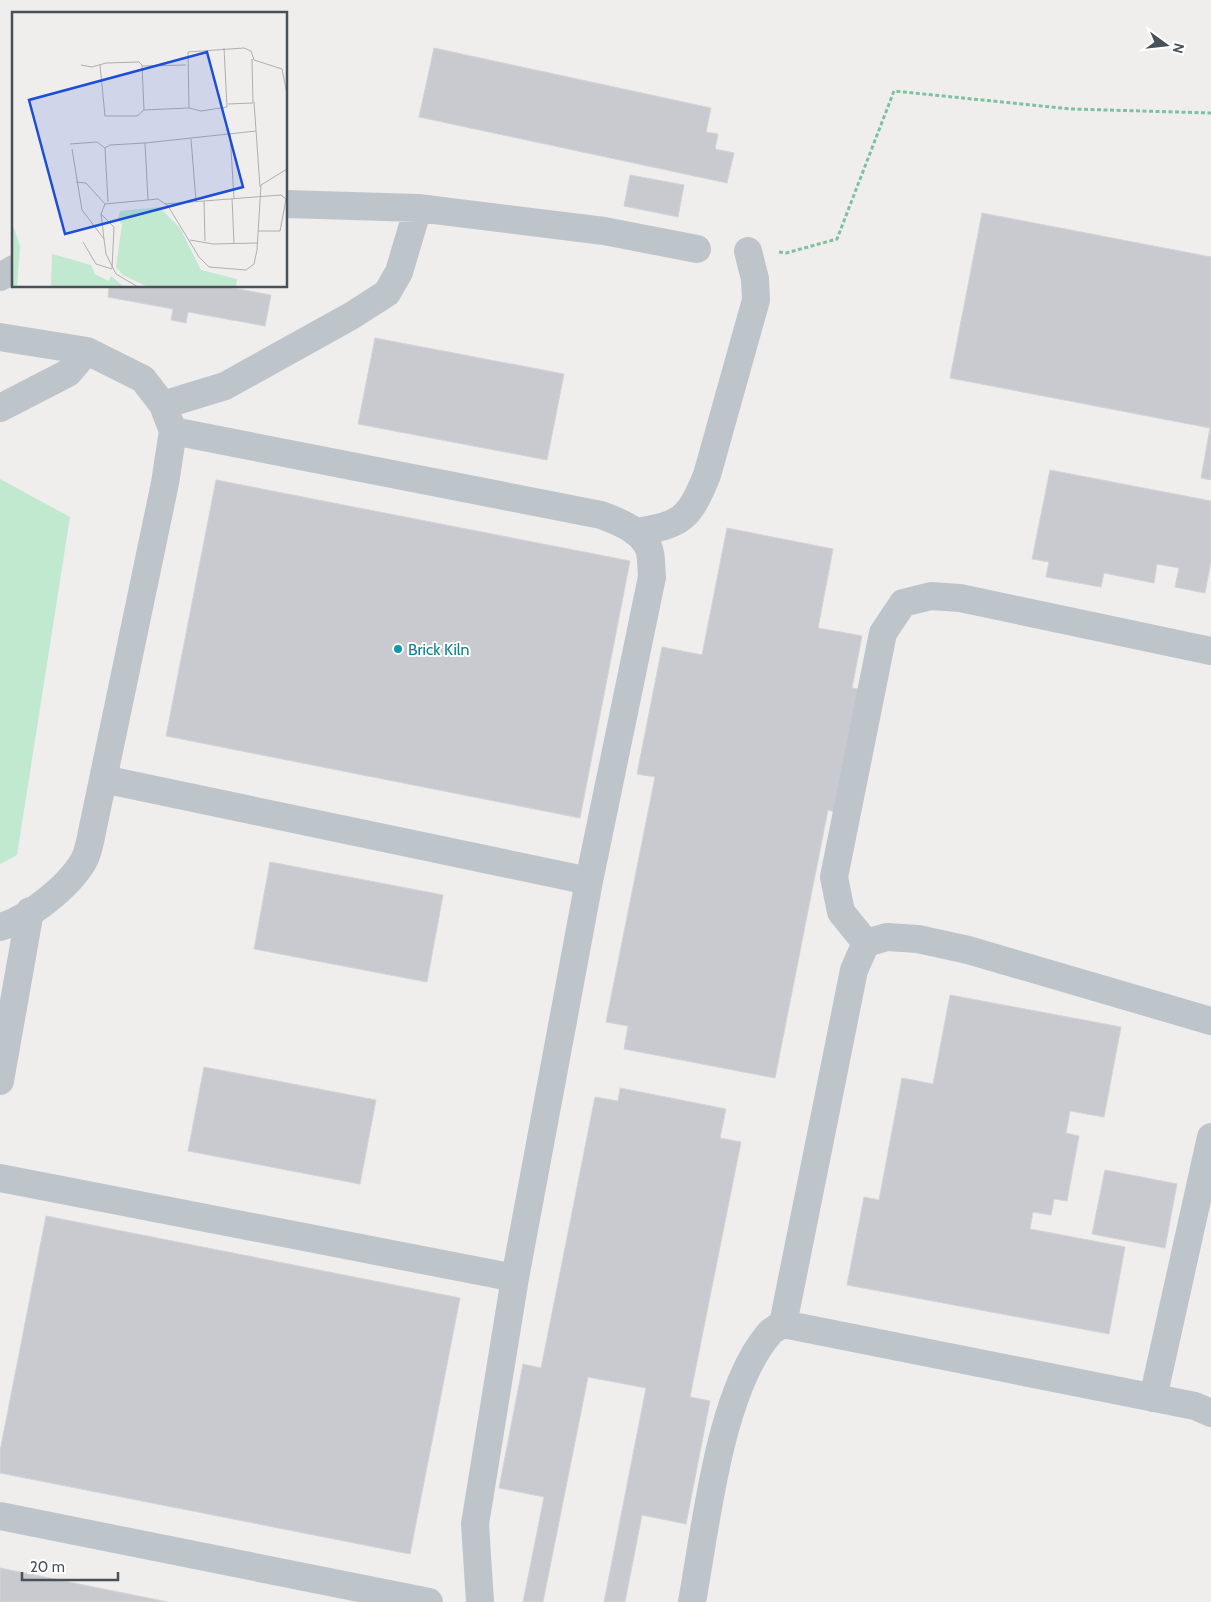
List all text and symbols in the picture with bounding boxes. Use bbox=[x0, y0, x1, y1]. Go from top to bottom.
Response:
inset map bbox=[12, 12, 288, 288]
north arrow bbox=[1141, 20, 1191, 70]
text: N bbox=[1169, 41, 1189, 55]
place label: Brick Kiln bbox=[408, 640, 470, 659]
marker: Brick Kiln bbox=[392, 643, 404, 655]
scale bar bbox=[22, 1550, 119, 1582]
text: 20 m bbox=[30, 1558, 65, 1576]

